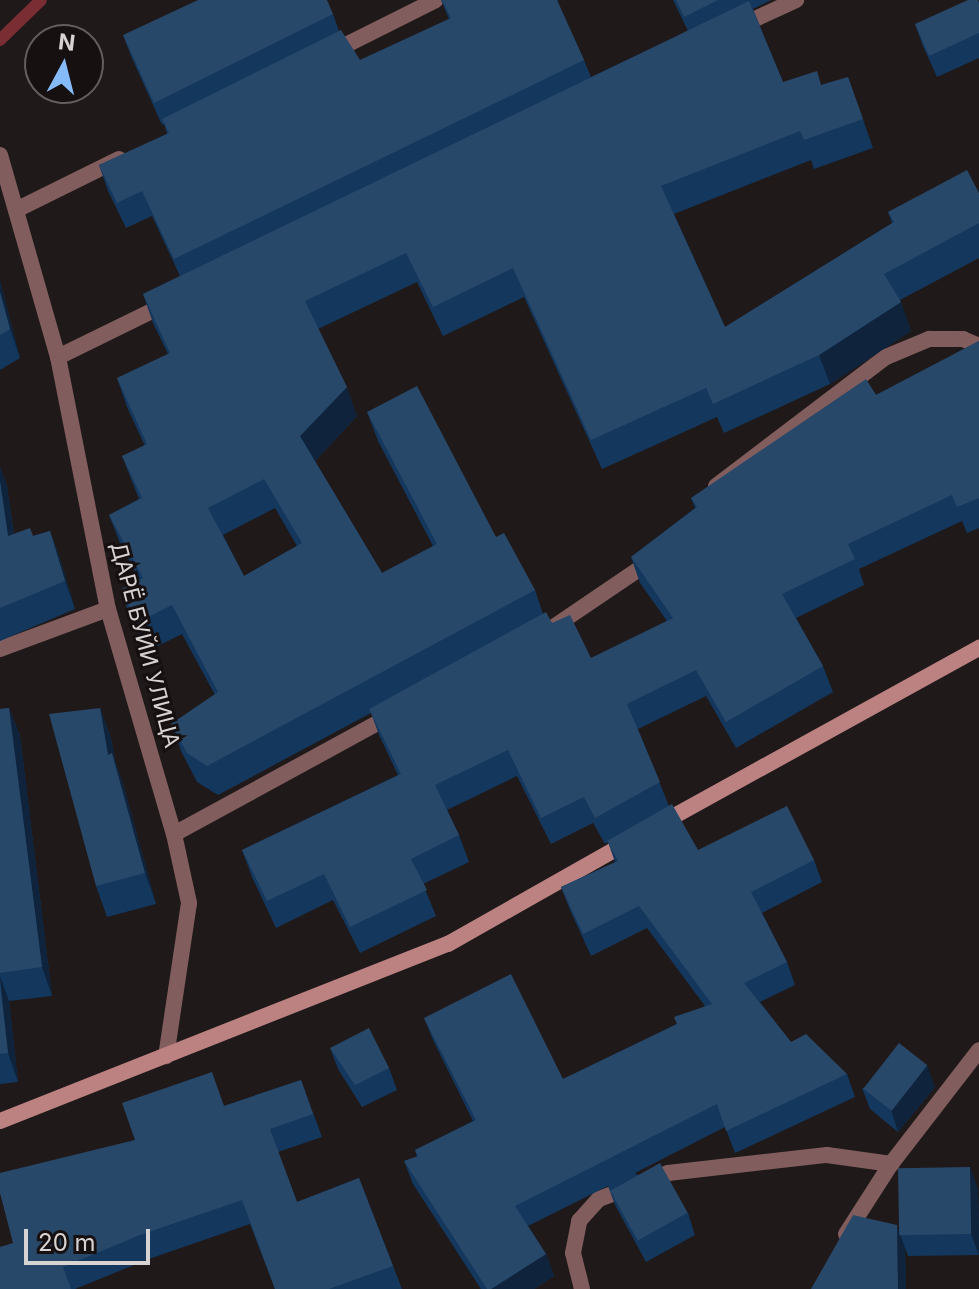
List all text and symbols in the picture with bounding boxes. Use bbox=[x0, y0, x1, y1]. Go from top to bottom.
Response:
north arrow bbox=[24, 24, 104, 104]
text: N bbox=[57, 28, 77, 56]
street label: ДАРЁ БУЙИ УЛИЦА bbox=[105, 539, 185, 751]
scale bar bbox=[28, 1213, 154, 1263]
text: 20 m bbox=[38, 1228, 96, 1257]

